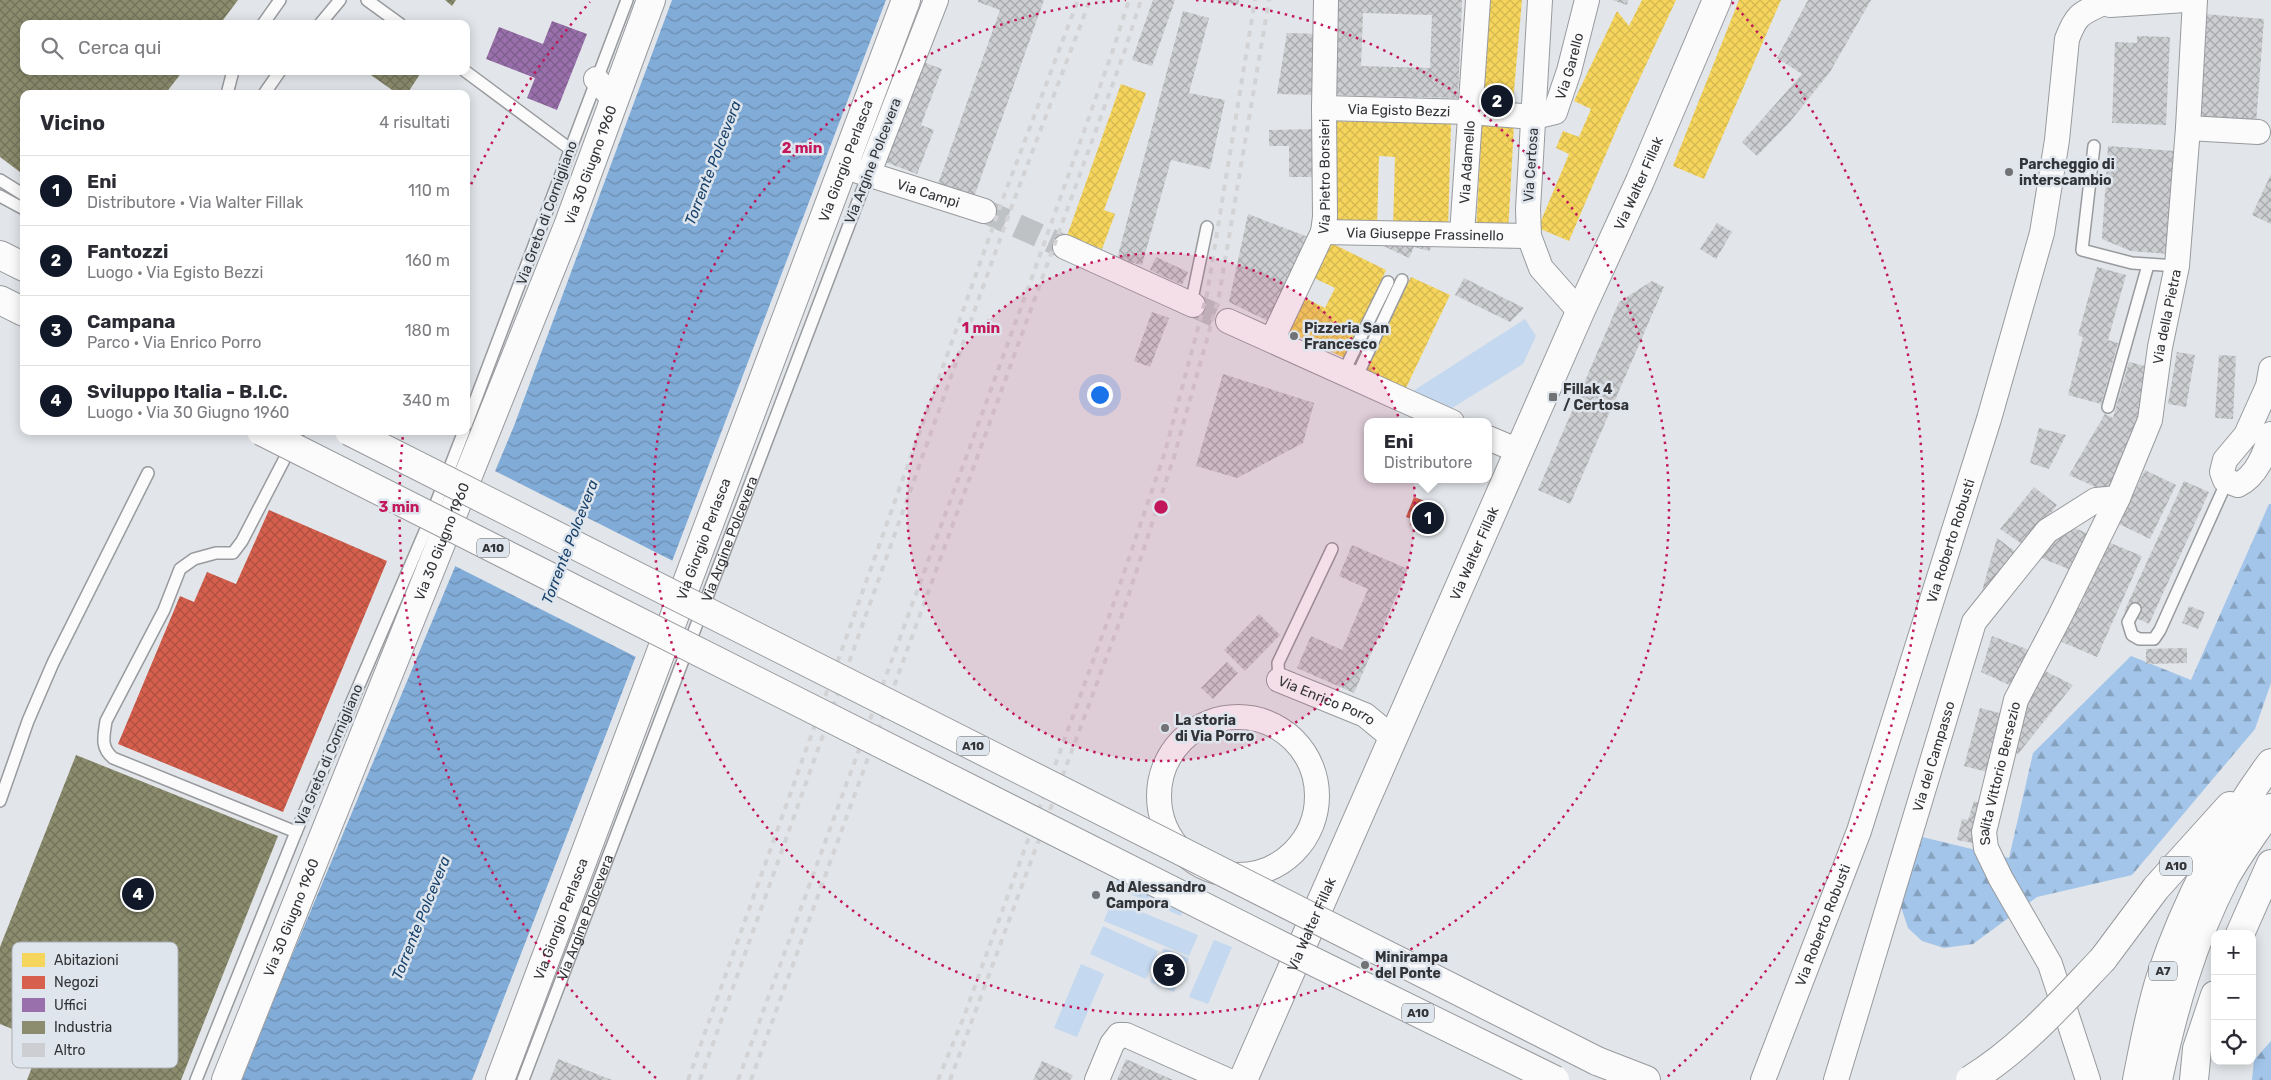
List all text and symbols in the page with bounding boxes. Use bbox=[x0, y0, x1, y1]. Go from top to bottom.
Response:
search box bbox=[20, 20, 470, 75]
street label: Via Garello bbox=[1551, 31, 1587, 102]
icon: search bbox=[38, 34, 66, 62]
text: Cerca qui bbox=[78, 36, 161, 59]
pin: 2 bbox=[1481, 82, 1513, 120]
street label: Via Argine Polcevera bbox=[841, 96, 905, 226]
street label: Via Giorgio Perlasca bbox=[815, 97, 876, 224]
water label: Torrente Polcevera bbox=[681, 98, 745, 228]
street label: Via Egisto Bezzi bbox=[1347, 100, 1451, 120]
street label: Via 30 Giugno 1960 bbox=[561, 103, 620, 227]
text: Vicino bbox=[40, 110, 105, 135]
text: 4 risultati bbox=[379, 113, 450, 132]
street label: Via Pietro Borsieri bbox=[1314, 119, 1334, 235]
street label: Via Adamello bbox=[1456, 120, 1478, 205]
street label: Via Certosa bbox=[1520, 127, 1542, 203]
street label: Via Walter Fillak bbox=[1610, 133, 1667, 233]
street label: Via Greto di Cornigliano bbox=[513, 139, 581, 287]
text: 2 min bbox=[782, 139, 822, 157]
place label: Parcheggio di interscambio bbox=[2019, 156, 2115, 189]
marker: Parcheggio di interscambio bbox=[2003, 166, 2015, 178]
text: Eni bbox=[87, 170, 117, 193]
street label: Via Campi bbox=[895, 175, 962, 211]
text: 1 bbox=[52, 181, 60, 200]
text: 110 m bbox=[408, 181, 450, 200]
text: Distributore · Via Walter Fillak bbox=[87, 193, 303, 212]
street label: Via Giuseppe Frassinello bbox=[1346, 224, 1504, 244]
text: Fantozzi bbox=[87, 240, 169, 263]
text: 2 bbox=[51, 251, 61, 270]
text: 160 m bbox=[405, 251, 450, 270]
text: Luogo · Via Egisto Bezzi bbox=[87, 263, 263, 282]
street label: Via della Pietra bbox=[2149, 268, 2185, 365]
text: Campana bbox=[87, 310, 176, 333]
text: 1 min bbox=[962, 319, 1000, 337]
place label: Pizzeria San Francesco bbox=[1304, 320, 1389, 353]
text: 3 bbox=[51, 321, 61, 340]
text: 180 m bbox=[405, 321, 450, 340]
marker: Pizzeria San Francesco bbox=[1288, 330, 1300, 342]
text: Parco · Via Enrico Porro bbox=[87, 333, 261, 352]
text: Sviluppo Italia - B.I.C. bbox=[87, 380, 288, 403]
place label: Fillak 4 / Certosa bbox=[1563, 381, 1629, 414]
your location bbox=[1087, 382, 1113, 408]
text: 4 bbox=[51, 391, 61, 410]
text: 340 m bbox=[402, 391, 450, 410]
marker: Fillak 4 / Certosa bbox=[1547, 391, 1559, 403]
text: Luogo · Via 30 Giugno 1960 bbox=[87, 403, 289, 422]
popup bbox=[1364, 418, 1492, 483]
text: Eni bbox=[1384, 430, 1413, 453]
text: Distributore bbox=[1384, 453, 1472, 472]
street label: Via Argine Polcevera bbox=[698, 474, 761, 604]
street label: Via Giorgio Perlasca bbox=[673, 476, 734, 602]
water label: Torrente Polcevera bbox=[538, 477, 602, 607]
street label: Via Roberto Robusti bbox=[1923, 477, 1978, 605]
street label: Via 30 Giugno 1960 bbox=[410, 480, 473, 603]
text: 3 min bbox=[379, 498, 419, 516]
centre of rings bbox=[1152, 498, 1170, 516]
pin: 1 bbox=[1412, 499, 1444, 537]
street label: Via Walter Fillak bbox=[1446, 503, 1502, 603]
road number: A10 bbox=[477, 538, 509, 558]
street label: Via Enrico Porro bbox=[1276, 672, 1379, 729]
street label: Via Greto di Cornigliano bbox=[291, 682, 367, 828]
street label: Via del Campasso bbox=[1909, 699, 1958, 814]
street label: Salita Vittorio Bersezio bbox=[1975, 700, 2024, 846]
place label: La storia di Via Porro bbox=[1175, 712, 1254, 745]
marker: La storia di Via Porro bbox=[1159, 722, 1171, 734]
road number: A10 bbox=[957, 736, 989, 756]
street label: Via Argine Polcevera bbox=[553, 852, 617, 983]
water label: Torrente Polcevera bbox=[388, 853, 454, 982]
street label: Via 30 Giugno 1960 bbox=[260, 856, 322, 979]
street label: Via Giorgio Perlasca bbox=[530, 856, 591, 982]
road number: A10 bbox=[2160, 856, 2192, 876]
street label: Via Roberto Robusti bbox=[1792, 862, 1854, 988]
street label: Via Walter Fillak bbox=[1283, 874, 1340, 974]
pin: 4 bbox=[122, 875, 154, 913]
place label: Ad Alessandro Campora bbox=[1106, 879, 1206, 912]
marker: Ad Alessandro Campora bbox=[1090, 889, 1102, 901]
map controls bbox=[2211, 930, 2256, 1065]
button: + bbox=[2211, 930, 2256, 975]
legend bbox=[12, 942, 178, 1068]
place label: Minirampa del Ponte bbox=[1375, 949, 1448, 982]
pin: 3 bbox=[1153, 951, 1185, 989]
text: Abitazioni bbox=[54, 952, 119, 969]
marker: Minirampa del Ponte bbox=[1359, 959, 1371, 971]
road number: A7 bbox=[2149, 961, 2177, 980]
text: Negozi bbox=[54, 974, 98, 991]
button: − bbox=[2211, 975, 2256, 1020]
text: Uffici bbox=[54, 997, 87, 1014]
road number: A10 bbox=[1402, 1004, 1434, 1022]
text: Industria bbox=[54, 1019, 112, 1036]
button: locate bbox=[2211, 1020, 2256, 1065]
text: Altro bbox=[54, 1042, 85, 1059]

